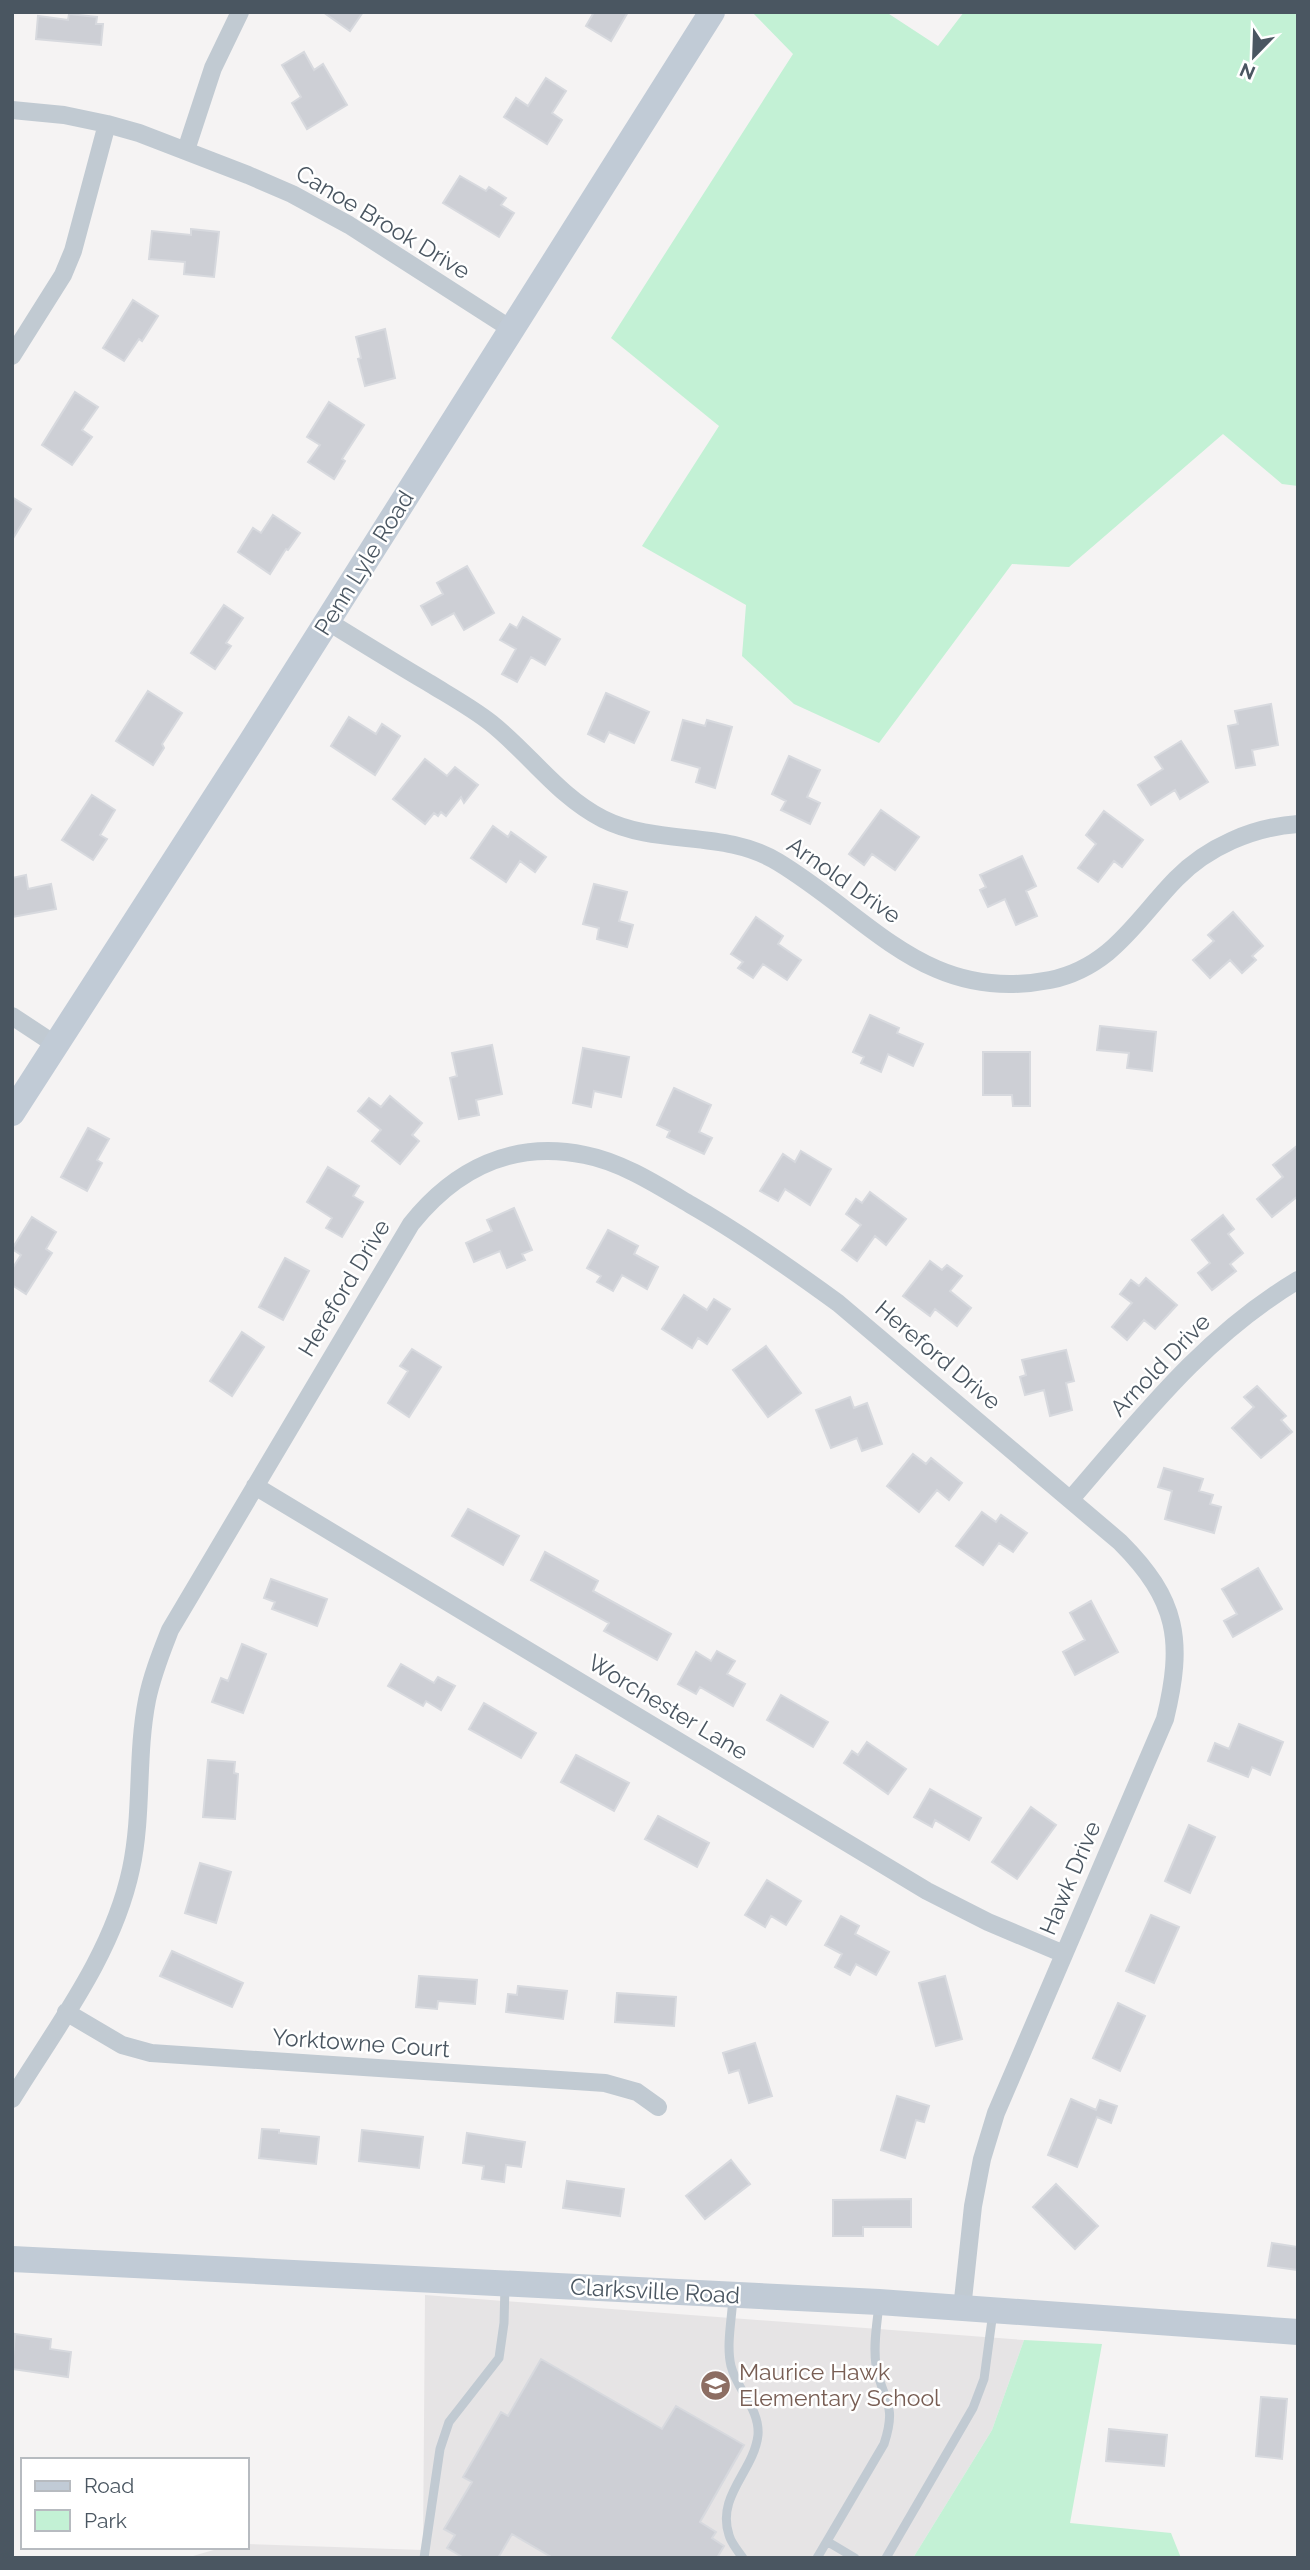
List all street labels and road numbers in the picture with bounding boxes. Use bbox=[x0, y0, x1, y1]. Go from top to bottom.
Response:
street label: Canoe Brook Drive bbox=[291, 159, 475, 284]
street label: Penn Lyle Road bbox=[308, 486, 419, 640]
street label: Arnold Drive bbox=[782, 831, 906, 929]
street label: Hereford Drive bbox=[292, 1214, 395, 1361]
street label: Hereford Drive bbox=[870, 1294, 1006, 1415]
street label: Arnold Drive bbox=[1104, 1308, 1215, 1422]
street label: Worchester Lane bbox=[583, 1648, 753, 1765]
street label: Hawk Drive bbox=[1034, 1817, 1106, 1939]
street label: Yorktowne Court bbox=[271, 2023, 451, 2062]
street label: Clarksville Road bbox=[569, 2273, 741, 2308]

